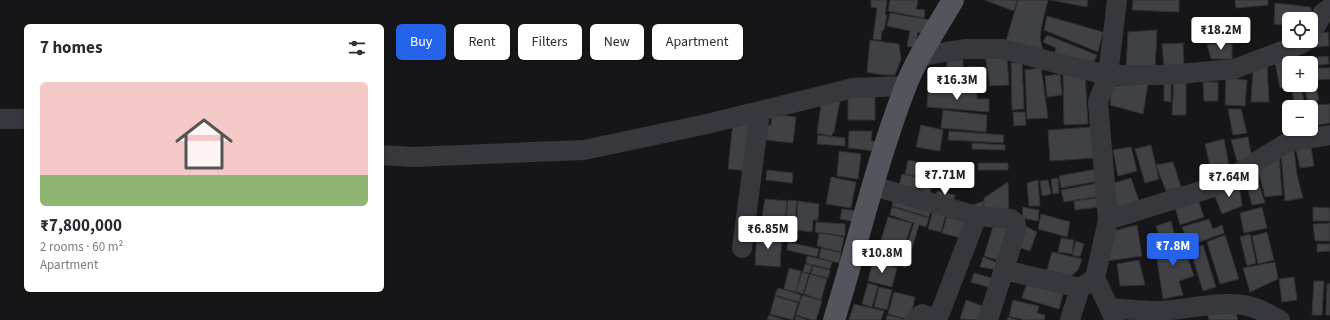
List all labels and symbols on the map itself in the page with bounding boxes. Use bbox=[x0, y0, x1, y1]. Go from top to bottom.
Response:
pin: ₹18.2M bbox=[1188, 17, 1254, 51]
pin: ₹16.3M bbox=[924, 67, 990, 101]
pin: ₹7.71M bbox=[912, 162, 978, 196]
pin: ₹7.64M bbox=[1196, 164, 1262, 198]
pin: ₹6.85M bbox=[735, 216, 801, 250]
pin: ₹7.8M bbox=[1145, 233, 1201, 267]
pin: ₹10.8M bbox=[849, 240, 915, 274]

